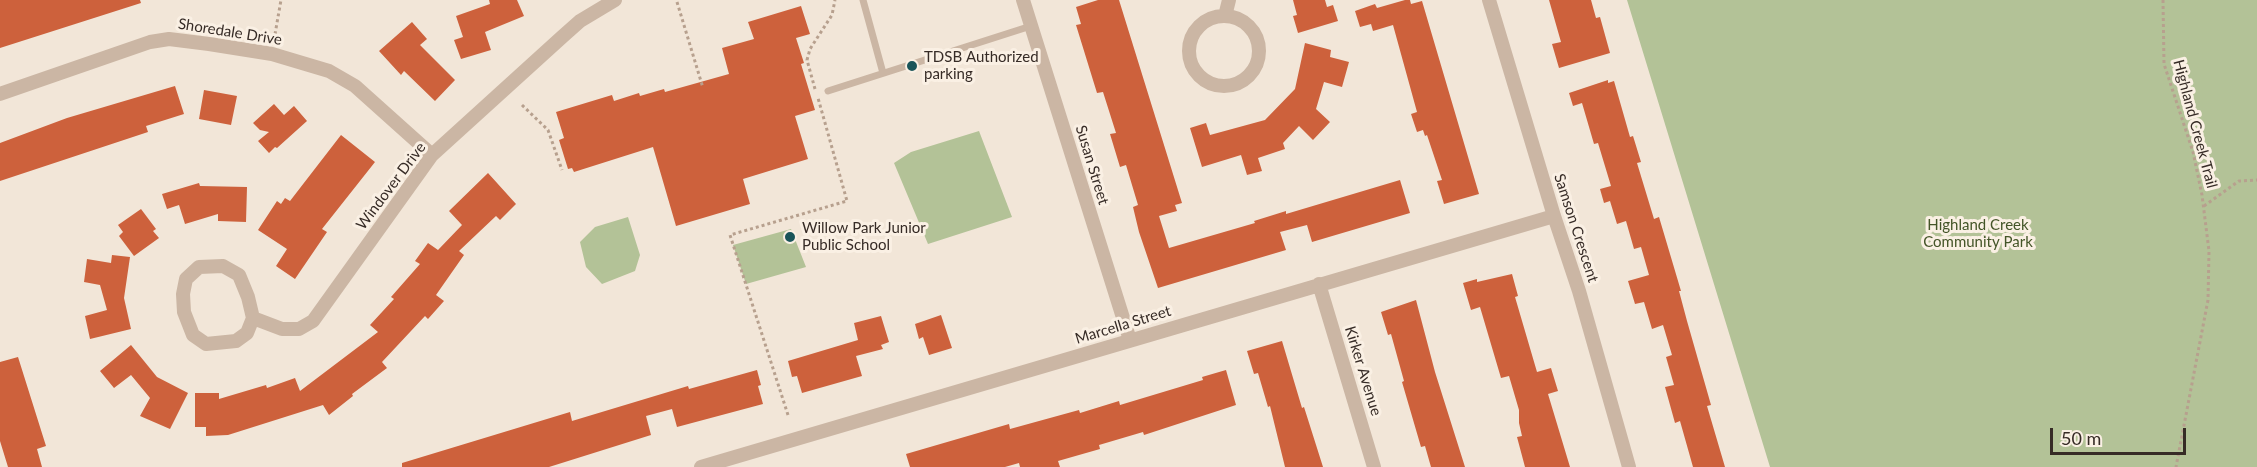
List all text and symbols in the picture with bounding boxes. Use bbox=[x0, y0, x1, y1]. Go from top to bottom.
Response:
street label: Shoredale Drive bbox=[177, 15, 283, 49]
place label: TDSB Authorized parking bbox=[924, 48, 1039, 83]
street label: Highland Creek Trail bbox=[2169, 58, 2221, 190]
marker: TDSB Authorized parking bbox=[905, 59, 919, 73]
street label: Susan Street bbox=[1071, 123, 1113, 207]
street label: Windover Drive bbox=[352, 139, 430, 233]
street label: Samson Crescent bbox=[1550, 171, 1602, 285]
park label: Highland Creek Community Park bbox=[1923, 216, 2033, 251]
place label: Willow Park Junior Public School bbox=[802, 219, 926, 254]
marker: Willow Park Junior Public School bbox=[783, 230, 797, 244]
street label: Marcella Street bbox=[1073, 302, 1173, 348]
street label: Kirker Avenue bbox=[1341, 324, 1385, 418]
scale bar bbox=[2053, 416, 2190, 454]
text: 50 m bbox=[2061, 427, 2101, 449]

